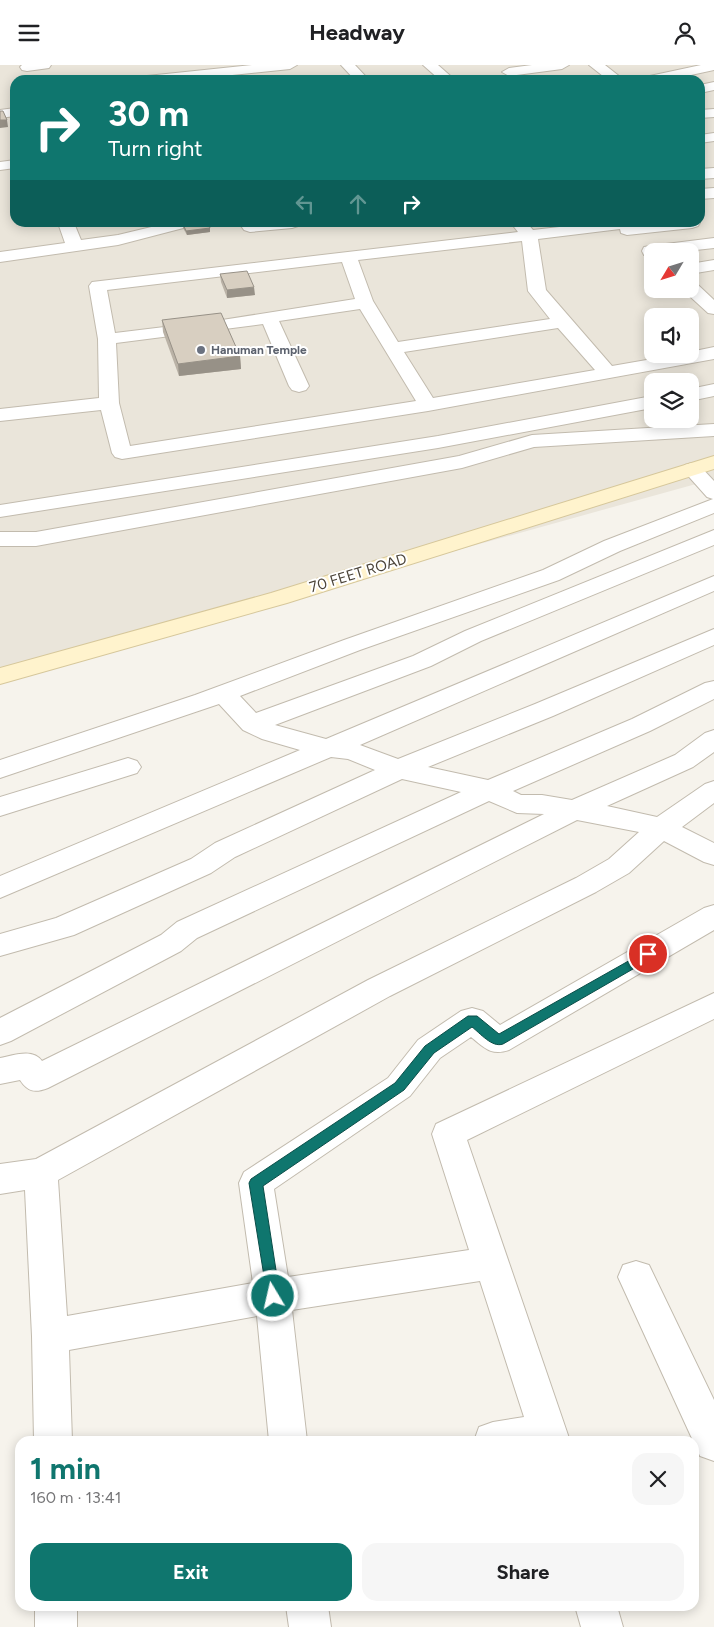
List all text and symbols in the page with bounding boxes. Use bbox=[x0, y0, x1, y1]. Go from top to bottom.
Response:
icon: menu bbox=[15, 19, 43, 47]
text: Headway bbox=[309, 19, 405, 46]
icon: person bbox=[671, 19, 699, 47]
text: 30 m bbox=[108, 93, 189, 135]
icon: right bbox=[25, 95, 90, 160]
text: Turn right bbox=[108, 135, 203, 162]
icon: left bbox=[291, 190, 319, 218]
icon: ahead bbox=[344, 190, 372, 218]
icon: right bbox=[397, 190, 425, 218]
north arrow bbox=[644, 243, 699, 297]
map controls bbox=[644, 243, 699, 428]
button: sound bbox=[644, 308, 699, 363]
place label: Hanuman Temple bbox=[211, 343, 307, 357]
marker: Hanuman Temple bbox=[195, 344, 207, 356]
button: layers bbox=[644, 373, 699, 428]
street label: 70 FEET ROAD bbox=[307, 550, 409, 596]
pin bbox=[627, 933, 669, 975]
icon: arrive bbox=[634, 940, 662, 968]
position arrow bbox=[246, 1269, 298, 1321]
text: 1 min bbox=[30, 1450, 101, 1487]
button: close bbox=[632, 1453, 684, 1505]
text: 160 m · 13:41 bbox=[30, 1488, 121, 1507]
button: Exit bbox=[30, 1543, 352, 1601]
button: Share bbox=[362, 1543, 684, 1601]

